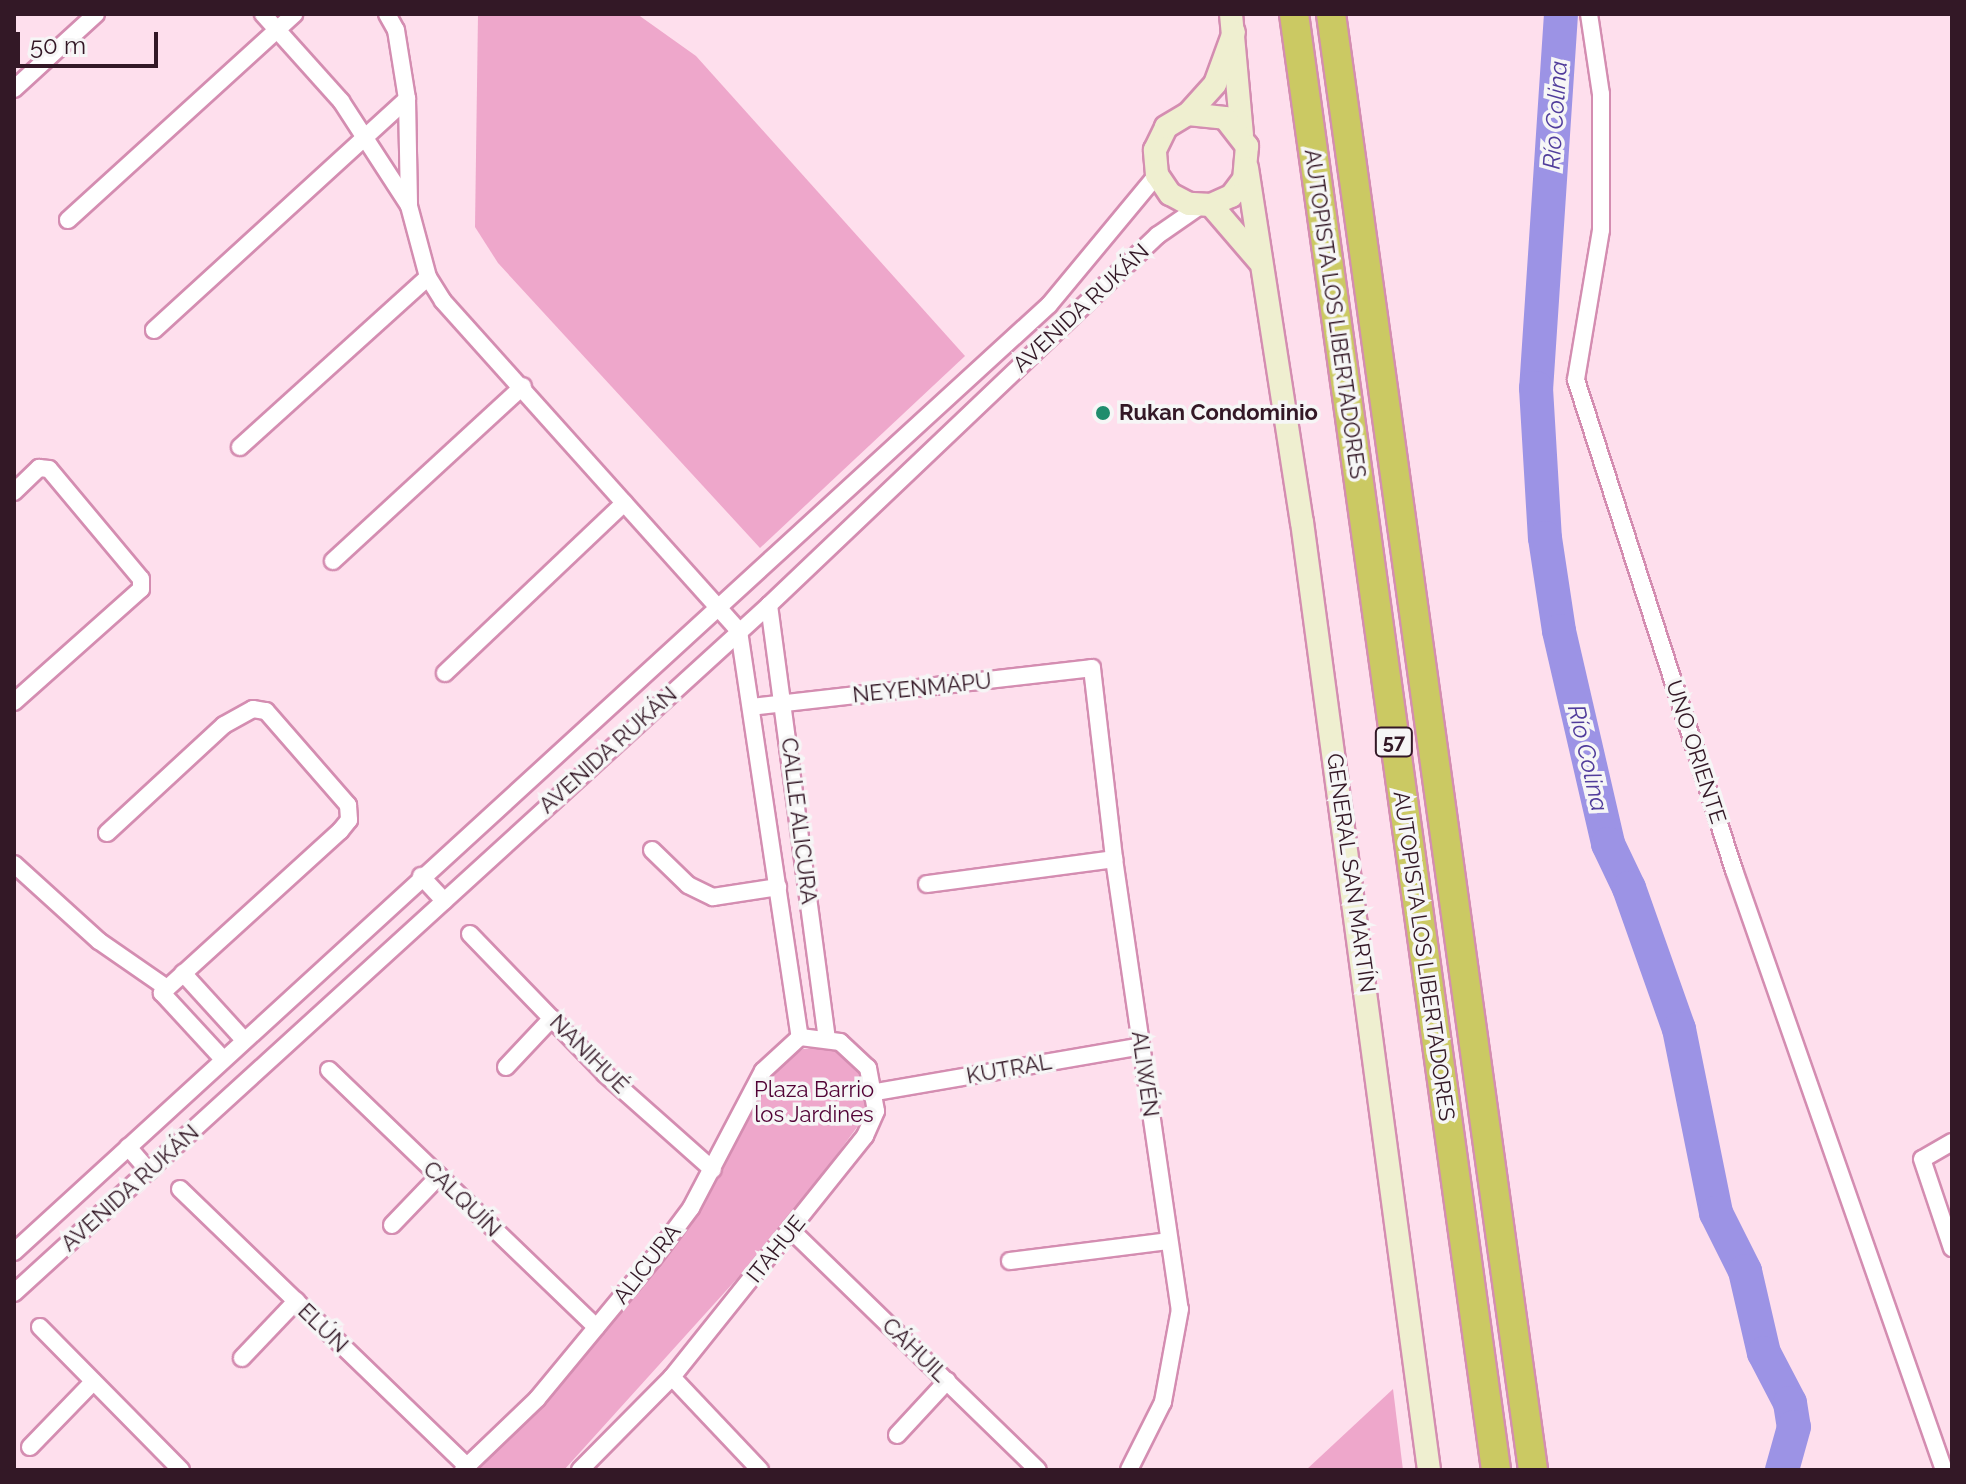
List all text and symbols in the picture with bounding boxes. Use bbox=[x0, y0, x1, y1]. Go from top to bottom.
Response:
scale bar bbox=[20, 16, 162, 66]
text: 50 m bbox=[30, 31, 86, 60]
water label: Río Colina bbox=[1537, 60, 1573, 170]
street label: AUTOPISTA LOS LIBERTADORES bbox=[1299, 147, 1371, 481]
street label: AVENIDA RUKÁN bbox=[1007, 238, 1155, 378]
place label: Rukan Condominio bbox=[1119, 400, 1318, 426]
marker: Rukan Condominio bbox=[1094, 404, 1112, 422]
street label: NEYENMAPU bbox=[851, 668, 993, 708]
street label: UNO ORIENTE bbox=[1660, 677, 1732, 827]
street label: AVENIDA RUKÁN bbox=[533, 681, 683, 819]
water label: Río Colina bbox=[1562, 702, 1614, 814]
road number: 57 bbox=[1374, 726, 1414, 758]
street label: CALLE ALICURA bbox=[776, 736, 822, 906]
street label: GENERAL SAN MARTÍN bbox=[1321, 751, 1381, 995]
street label: AUTOPISTA LOS LIBERTADORES bbox=[1388, 789, 1460, 1123]
street label: NANIHUÉ bbox=[544, 1009, 634, 1099]
street label: ALIWÉN bbox=[1126, 1029, 1164, 1119]
street label: KUTRAL bbox=[964, 1049, 1054, 1089]
park label: Plaza Barrio los Jardines bbox=[754, 1076, 874, 1128]
street label: AVENIDA RUKÁN bbox=[55, 1119, 205, 1257]
street label: CALQUÍN bbox=[418, 1156, 506, 1242]
street label: ITAHUE bbox=[741, 1210, 811, 1288]
street label: ALICURA bbox=[608, 1219, 686, 1309]
street label: ELÚN bbox=[293, 1298, 353, 1358]
street label: CÁHUIL bbox=[877, 1312, 953, 1388]

